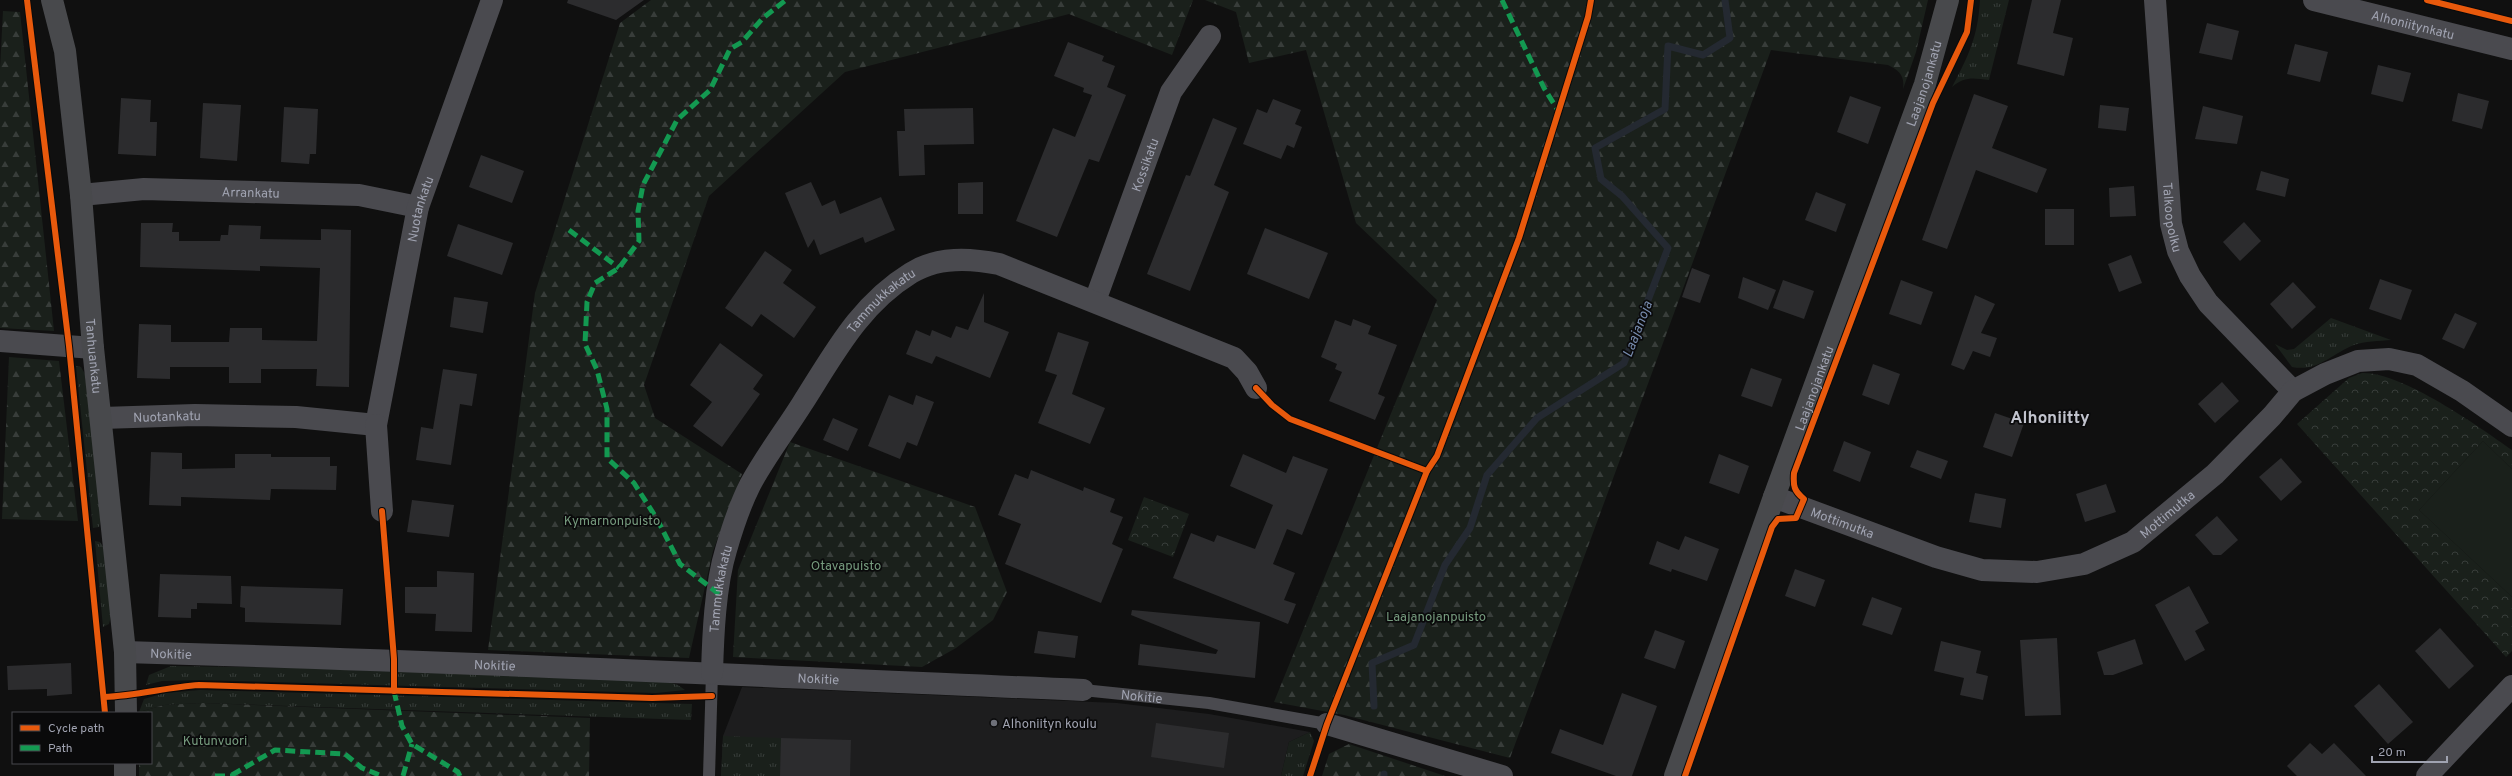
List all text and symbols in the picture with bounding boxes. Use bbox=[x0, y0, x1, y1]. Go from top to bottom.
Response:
street label: Alhoniitynkatu bbox=[2369, 8, 2456, 44]
street label: Laajanojankatu bbox=[1904, 39, 1946, 129]
street label: Kossikatu bbox=[1129, 136, 1164, 194]
street label: Nuotankatu bbox=[405, 174, 438, 244]
street label: Talkoopolku bbox=[2158, 182, 2184, 254]
street label: Arrankatu bbox=[221, 185, 280, 203]
street label: Tammukkakatu bbox=[845, 266, 919, 337]
water label: Laajanoja bbox=[1620, 298, 1657, 360]
street label: Tanhuankatu bbox=[81, 318, 104, 394]
street label: Laajanojankatu bbox=[1793, 344, 1839, 433]
district label: Alhoniitty bbox=[2010, 408, 2090, 430]
street label: Nuotankatu bbox=[133, 409, 201, 427]
street label: Mottimutka bbox=[2137, 488, 2199, 543]
street label: Mottimutka bbox=[1808, 505, 1876, 543]
park label: Kymarnonpuisto bbox=[564, 514, 660, 530]
street label: Tammukkakatu bbox=[708, 543, 737, 633]
park label: Otavapuisto bbox=[811, 559, 881, 575]
park label: Laajanojanpuisto bbox=[1386, 610, 1486, 626]
street label: Nokitie bbox=[150, 647, 192, 664]
street label: Nokitie bbox=[474, 658, 516, 676]
street label: Nokitie bbox=[797, 671, 839, 689]
street label: Nokitie bbox=[1120, 688, 1163, 708]
legend bbox=[12, 712, 152, 764]
place label: Alhoniityn koulu bbox=[1002, 717, 1097, 733]
marker: Alhoniityn koulu bbox=[989, 718, 999, 728]
text: Cycle path bbox=[48, 721, 105, 737]
park label: Kutunvuori bbox=[183, 734, 247, 750]
scale bar bbox=[2372, 738, 2447, 764]
text: Path bbox=[48, 741, 73, 757]
text: 20 m bbox=[2378, 745, 2406, 761]

